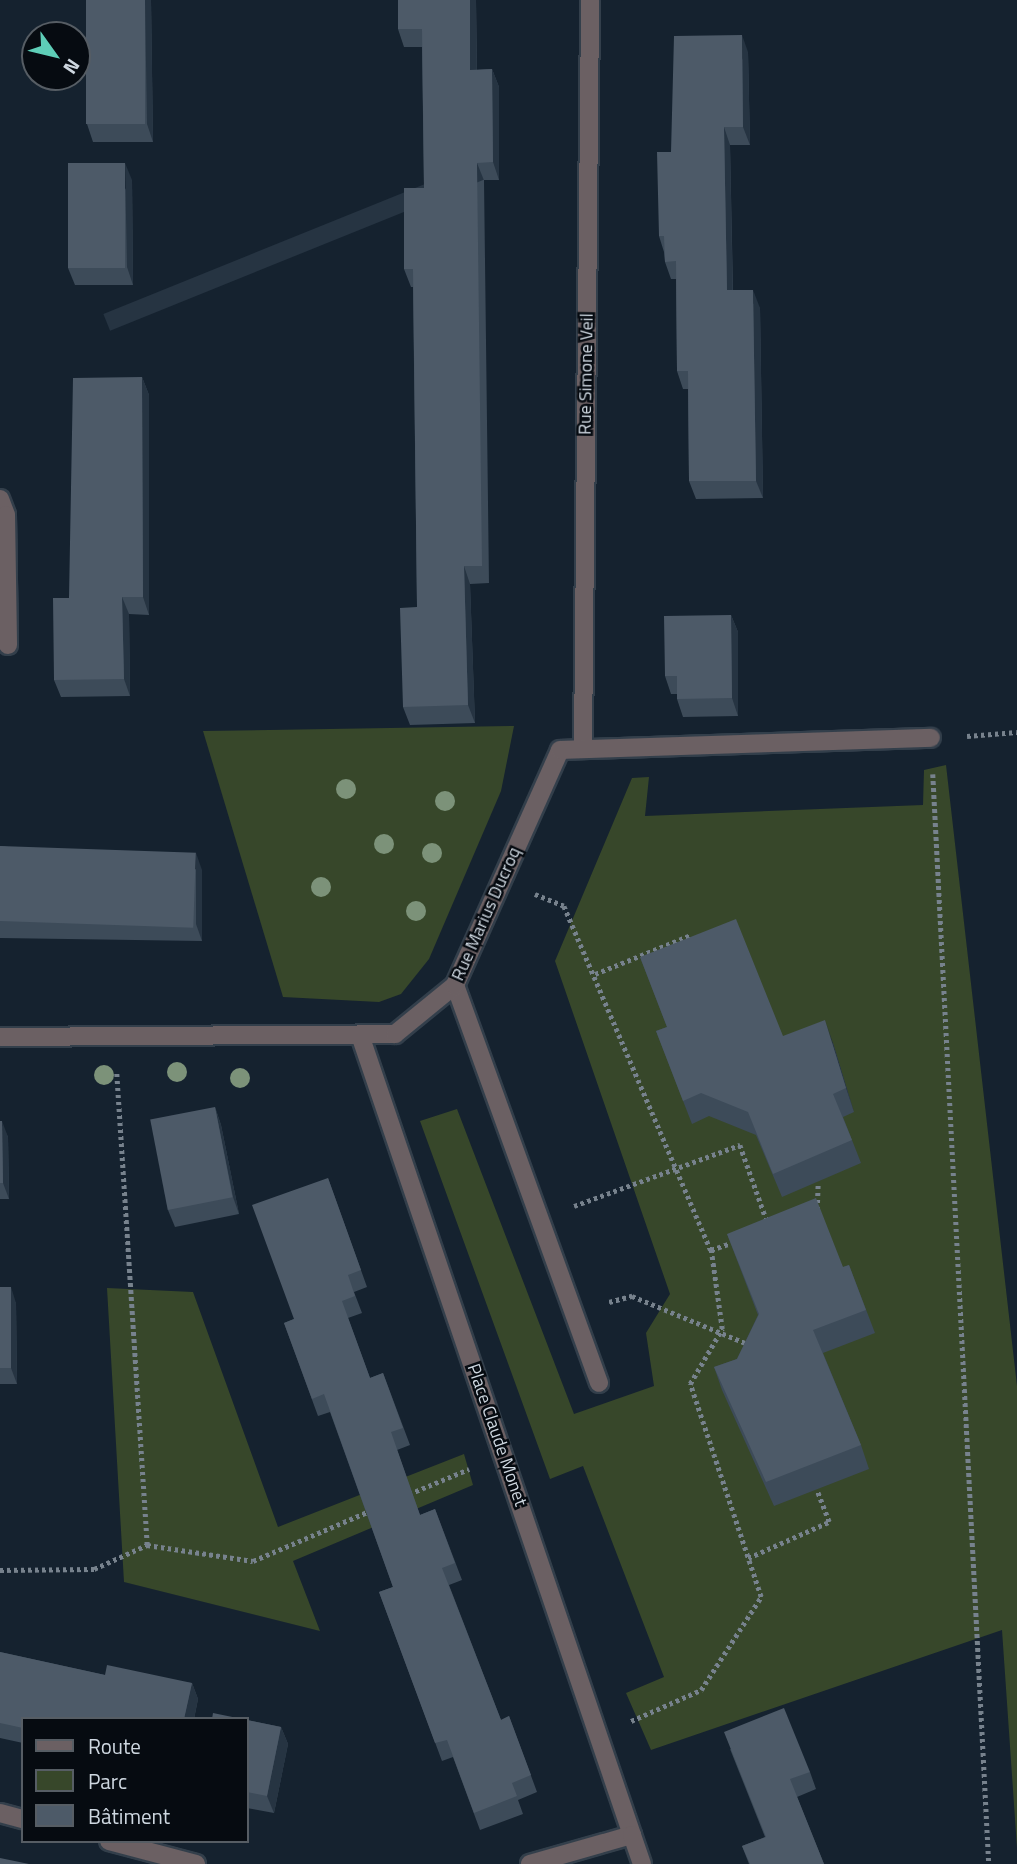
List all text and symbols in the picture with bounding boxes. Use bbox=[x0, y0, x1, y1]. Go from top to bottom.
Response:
north arrow bbox=[21, 21, 91, 91]
text: N bbox=[56, 53, 88, 80]
street label: Rue Simone Veil bbox=[574, 313, 598, 435]
street label: Rue Marius Ducroq bbox=[447, 844, 525, 984]
street label: Place Claude Monet bbox=[462, 1361, 532, 1509]
legend bbox=[21, 1717, 248, 1843]
text: Route bbox=[88, 1730, 141, 1762]
text: Parc bbox=[88, 1765, 127, 1797]
text: Bâtiment bbox=[88, 1800, 170, 1832]

